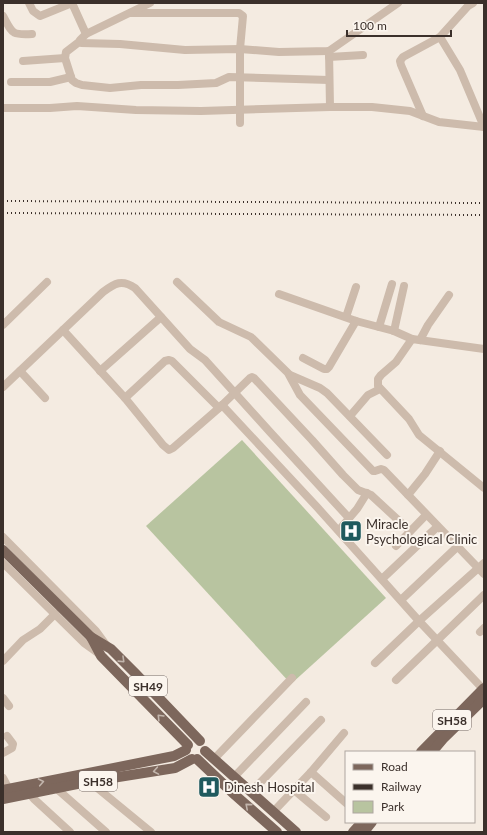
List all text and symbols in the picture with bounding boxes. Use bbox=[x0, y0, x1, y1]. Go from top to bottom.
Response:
scale bar bbox=[347, 12, 451, 38]
text: 100 m bbox=[353, 18, 387, 33]
place label: Miracle Psychological Clinic bbox=[366, 516, 477, 547]
hospital icon: Miracle Psychological Clinic bbox=[338, 518, 364, 544]
one-way arrow bbox=[117, 656, 125, 663]
road number: SH49 bbox=[129, 676, 167, 696]
road number: SH58 bbox=[433, 710, 471, 730]
one-way arrow bbox=[157, 714, 165, 722]
legend bbox=[345, 751, 475, 823]
text: Road bbox=[381, 759, 408, 774]
one-way arrow bbox=[153, 766, 159, 775]
road number: SH58 bbox=[79, 771, 117, 791]
hospital icon: Dinesh Hospital bbox=[196, 774, 222, 800]
one-way arrow bbox=[38, 779, 44, 787]
place label: Dinesh Hospital bbox=[224, 779, 315, 795]
text: Railway bbox=[381, 779, 422, 794]
text: Park bbox=[381, 799, 405, 814]
one-way arrow bbox=[245, 804, 252, 811]

